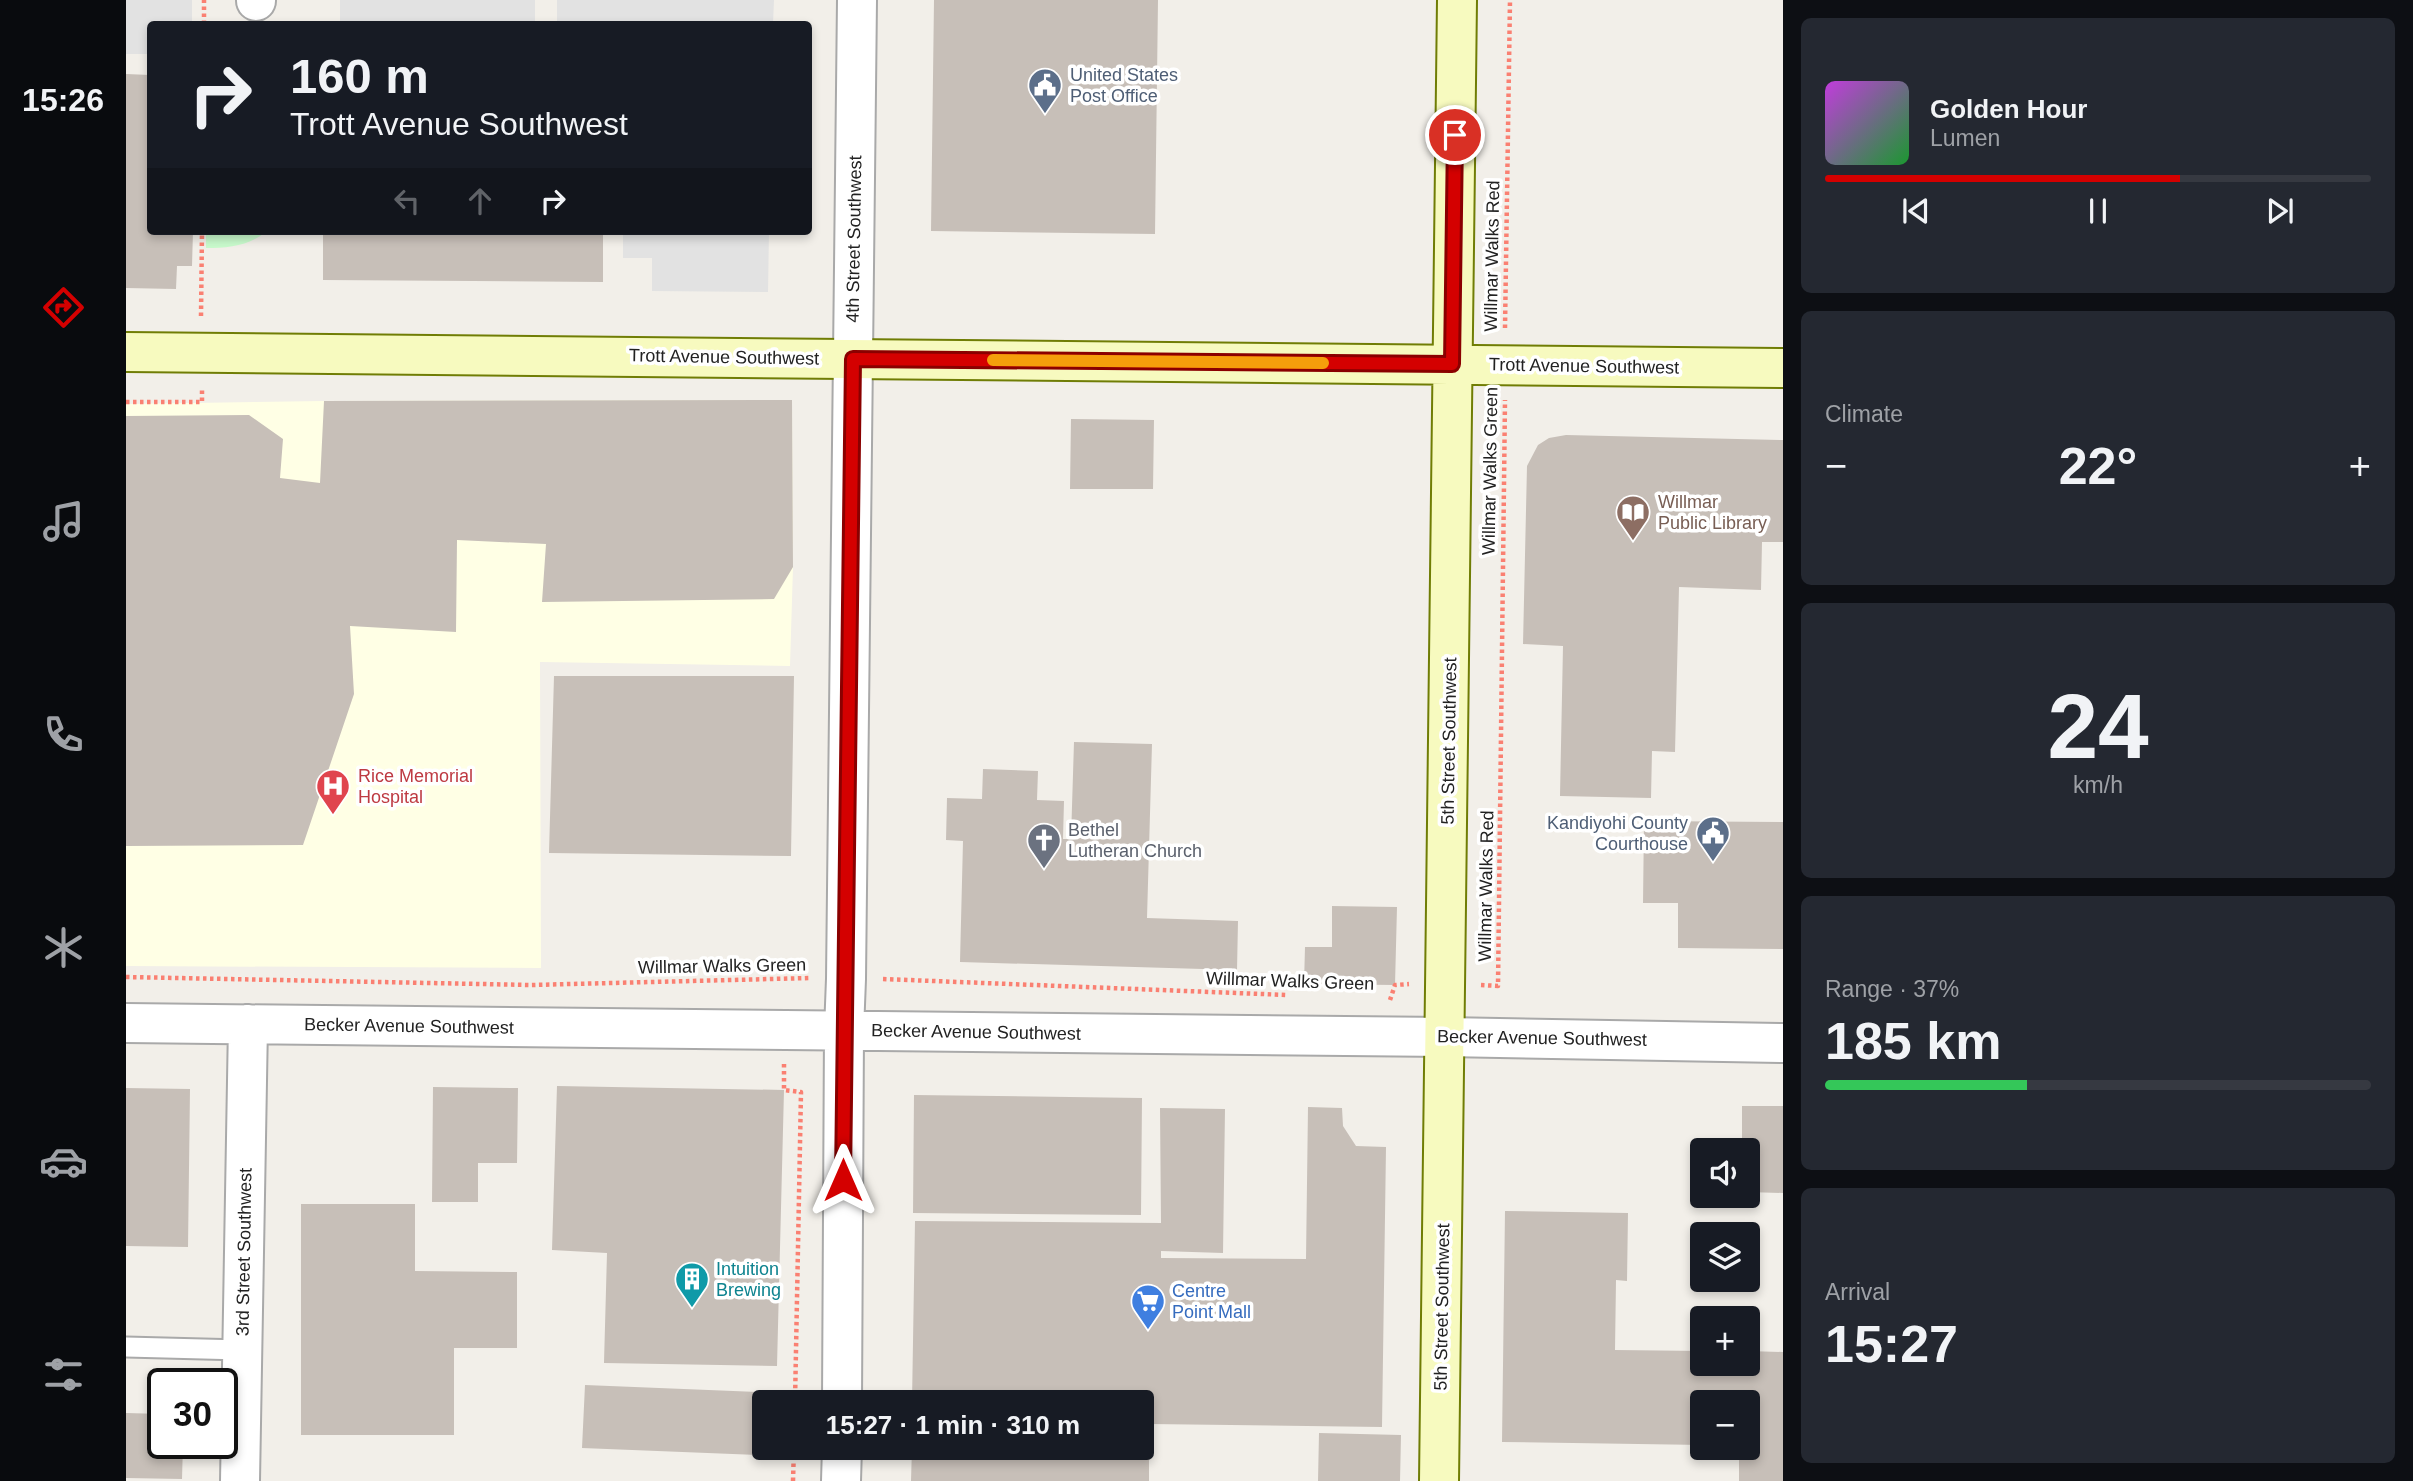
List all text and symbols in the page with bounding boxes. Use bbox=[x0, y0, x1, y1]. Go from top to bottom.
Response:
icon: right bbox=[175, 49, 266, 140]
text: 160 m bbox=[290, 49, 429, 103]
place label: United States Post Office bbox=[1070, 65, 1178, 106]
public building icon: United States Post Office bbox=[1026, 66, 1064, 115]
text: 15:26 bbox=[22, 82, 104, 118]
text: Golden Hour bbox=[1930, 94, 2087, 124]
pin bbox=[1425, 105, 1485, 165]
text: Trott Avenue Southwest bbox=[290, 106, 628, 142]
icon: arrive bbox=[1436, 116, 1474, 154]
text: Lumen bbox=[1930, 125, 2000, 151]
street label: 4th Street Southwest bbox=[843, 155, 865, 323]
street label: Willmar Walks Red bbox=[1481, 180, 1503, 332]
icon: left bbox=[388, 182, 426, 220]
icon: ahead bbox=[461, 182, 499, 220]
icon: right bbox=[534, 182, 572, 220]
icon: previous bbox=[1897, 192, 1935, 230]
icon: pause bbox=[2079, 192, 2117, 230]
icon: next bbox=[2261, 192, 2299, 230]
icon: directions bbox=[39, 283, 88, 332]
street label: Trott Avenue Southwest bbox=[629, 345, 819, 369]
street label: Trott Avenue Southwest bbox=[1489, 354, 1679, 378]
street label: Willmar Walks Green bbox=[1479, 387, 1501, 555]
text: Climate bbox=[1825, 401, 1903, 427]
text: 22° bbox=[2059, 437, 2137, 495]
text: − bbox=[1825, 445, 1847, 487]
text: + bbox=[2349, 445, 2371, 487]
place label: Willmar Public Library bbox=[1658, 492, 1767, 533]
library icon: Willmar Public Library bbox=[1614, 493, 1652, 542]
icon: music bbox=[39, 497, 88, 546]
street label: 5th Street Southwest bbox=[1438, 657, 1460, 825]
text: 24 bbox=[2047, 676, 2149, 777]
icon: phone bbox=[39, 710, 88, 759]
place label: Rice Memorial Hospital bbox=[358, 766, 473, 807]
hospital icon: Rice Memorial Hospital bbox=[314, 767, 352, 816]
text: km/h bbox=[2073, 772, 2123, 798]
street label: Willmar Walks Red bbox=[1475, 810, 1497, 962]
place label: Kandiyohi County Courthouse bbox=[1547, 813, 1688, 854]
public building icon: Kandiyohi County Courthouse bbox=[1694, 814, 1732, 863]
place label: Bethel Lutheran Church bbox=[1068, 820, 1202, 861]
church icon: Bethel Lutheran Church bbox=[1025, 821, 1063, 870]
icon: climate bbox=[39, 923, 88, 972]
street label: Willmar Walks Green bbox=[638, 955, 806, 977]
street label: Willmar Walks Green bbox=[1206, 968, 1374, 994]
text: Range · 37% bbox=[1825, 976, 1959, 1002]
text: 185 km bbox=[1825, 1012, 2001, 1070]
street label: Becker Avenue Southwest bbox=[304, 1014, 514, 1038]
street label: Becker Avenue Southwest bbox=[871, 1020, 1081, 1044]
street label: Becker Avenue Southwest bbox=[1437, 1026, 1647, 1050]
icon: car bbox=[39, 1137, 88, 1186]
map controls bbox=[1690, 1138, 1760, 1460]
button: sound bbox=[1690, 1138, 1760, 1208]
position arrow bbox=[806, 1143, 880, 1217]
street label: 3rd Street Southwest bbox=[233, 1168, 255, 1336]
button: layers bbox=[1690, 1222, 1760, 1292]
street label: 5th Street Southwest bbox=[1431, 1223, 1453, 1391]
place label: Intuition Brewing bbox=[716, 1259, 781, 1300]
building icon: Intuition Brewing bbox=[673, 1260, 711, 1309]
text: Arrival bbox=[1825, 1279, 1890, 1305]
place label: Centre Point Mall bbox=[1172, 1281, 1251, 1322]
supermarket icon: Centre Point Mall bbox=[1129, 1282, 1167, 1331]
button: + bbox=[1690, 1306, 1760, 1376]
text: 15:27 bbox=[1825, 1315, 1958, 1373]
icon: filters bbox=[39, 1350, 88, 1399]
speed limit sign: 30 bbox=[147, 1368, 238, 1459]
button: − bbox=[1690, 1390, 1760, 1460]
text: 15:27 · 1 min · 310 m bbox=[826, 1410, 1080, 1440]

